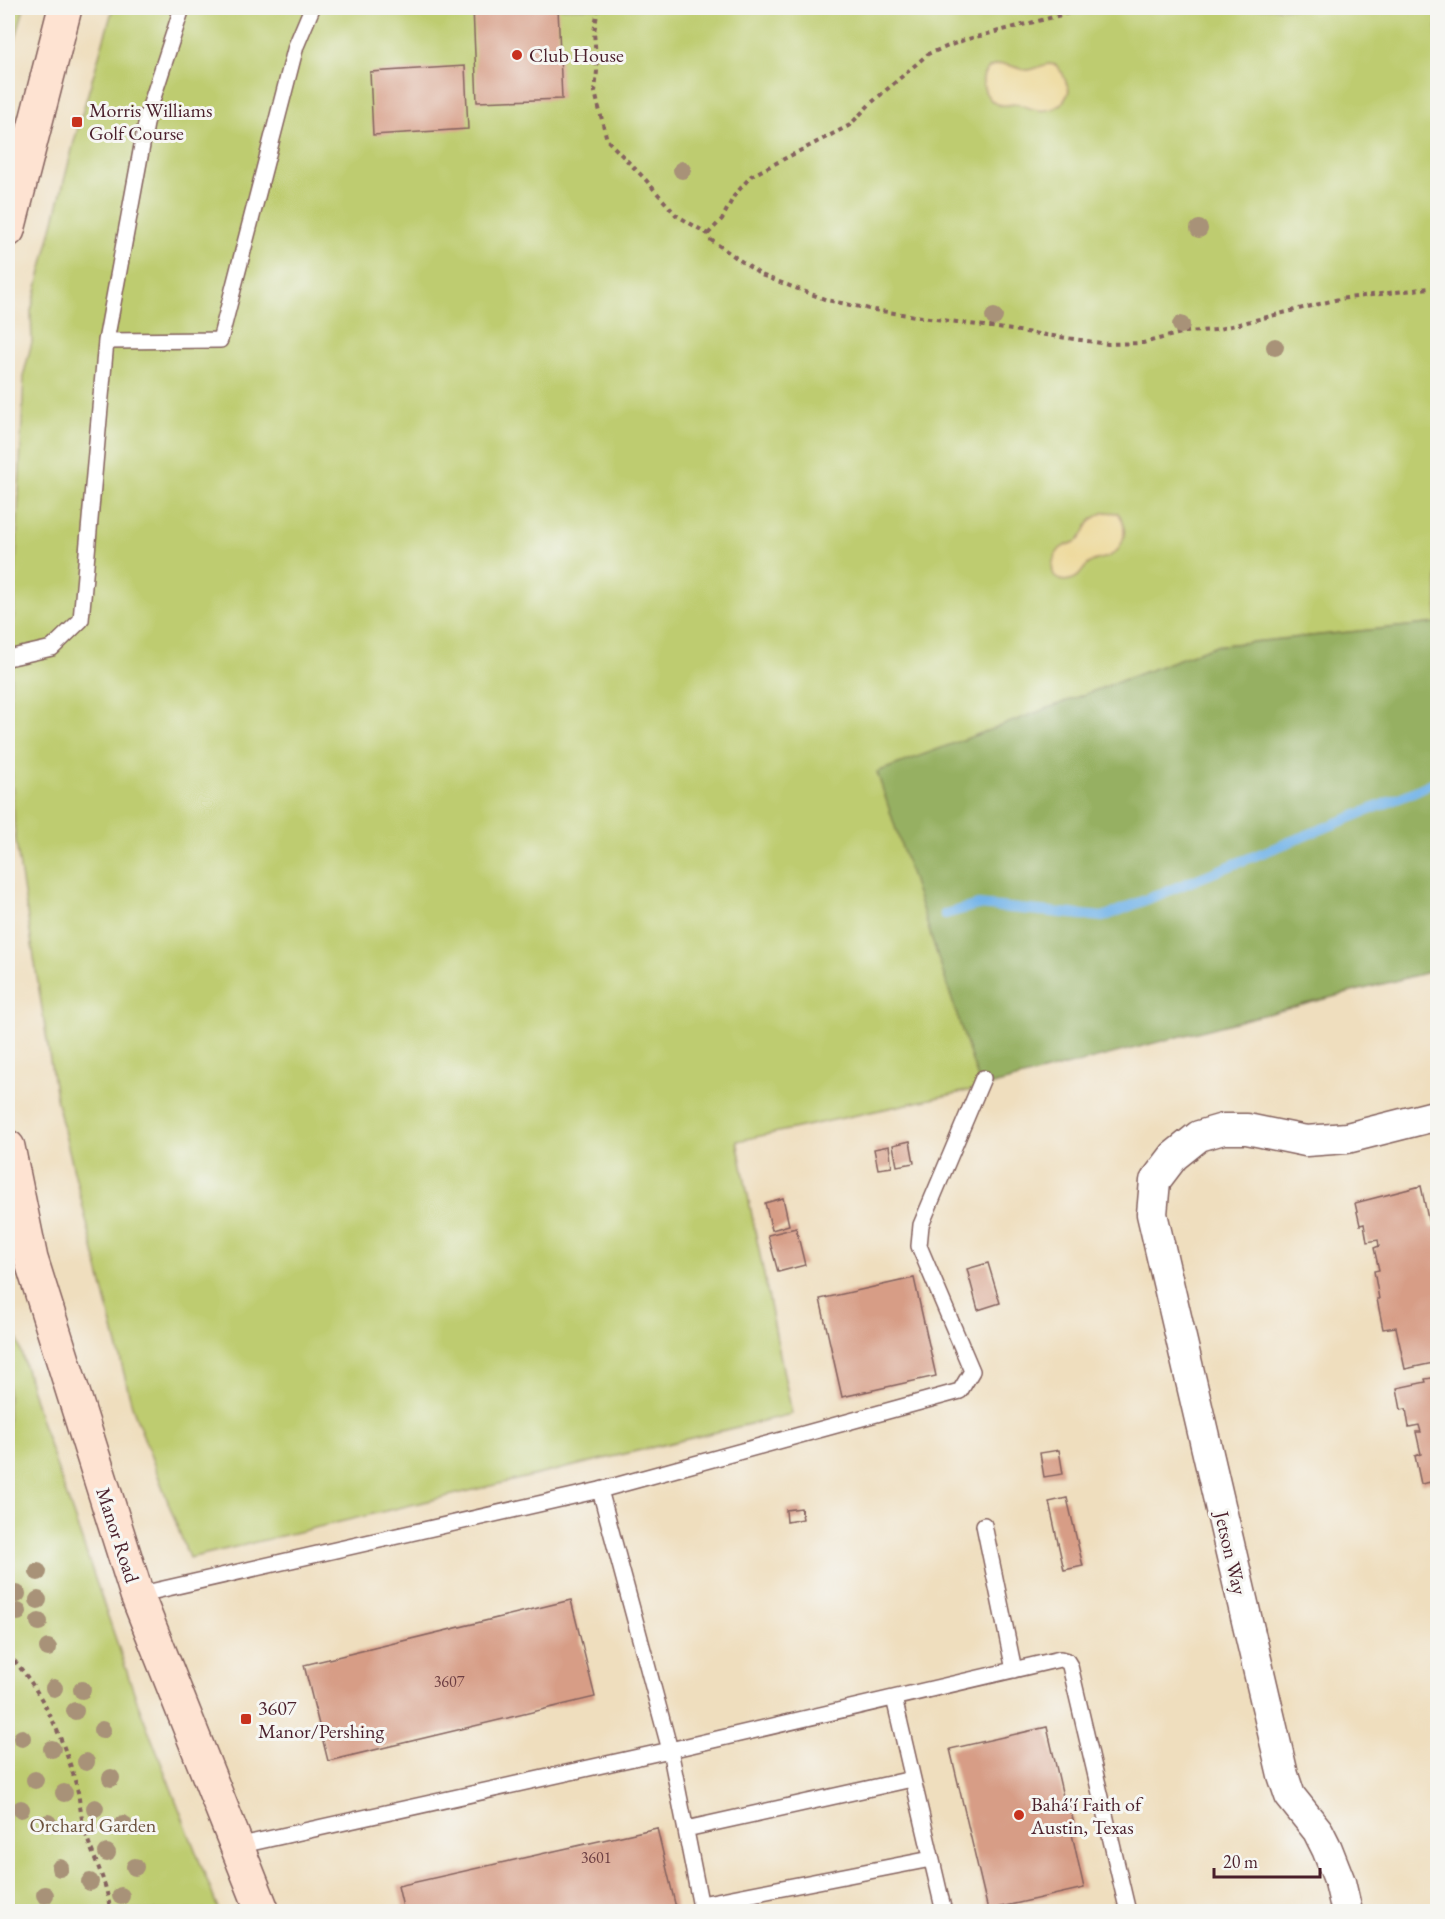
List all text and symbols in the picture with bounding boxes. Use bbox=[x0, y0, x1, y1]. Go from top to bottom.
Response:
place label: Club House bbox=[529, 42, 624, 68]
marker: Club House bbox=[510, 48, 524, 62]
place label: Morris Williams Golf Course bbox=[89, 97, 213, 146]
marker: Morris Williams Golf Course bbox=[70, 115, 84, 129]
street label: Manor Road bbox=[90, 1484, 146, 1587]
street label: Jetson Way bbox=[1208, 1507, 1253, 1597]
house number: 3607 bbox=[434, 1671, 465, 1692]
place label: 3607 Manor/Pershing bbox=[258, 1695, 384, 1744]
marker: 3607 Manor/Pershing bbox=[239, 1712, 253, 1726]
place label: Bahá'í Faith of Austin, Texas bbox=[1030, 1791, 1144, 1840]
marker: Bahá'í Faith of Austin, Texas bbox=[1012, 1808, 1026, 1822]
park label: Orchard Garden bbox=[30, 1812, 157, 1838]
scale bar bbox=[1214, 1841, 1320, 1879]
house number: 3601 bbox=[581, 1847, 611, 1868]
text: 20 m bbox=[1223, 1850, 1258, 1873]

